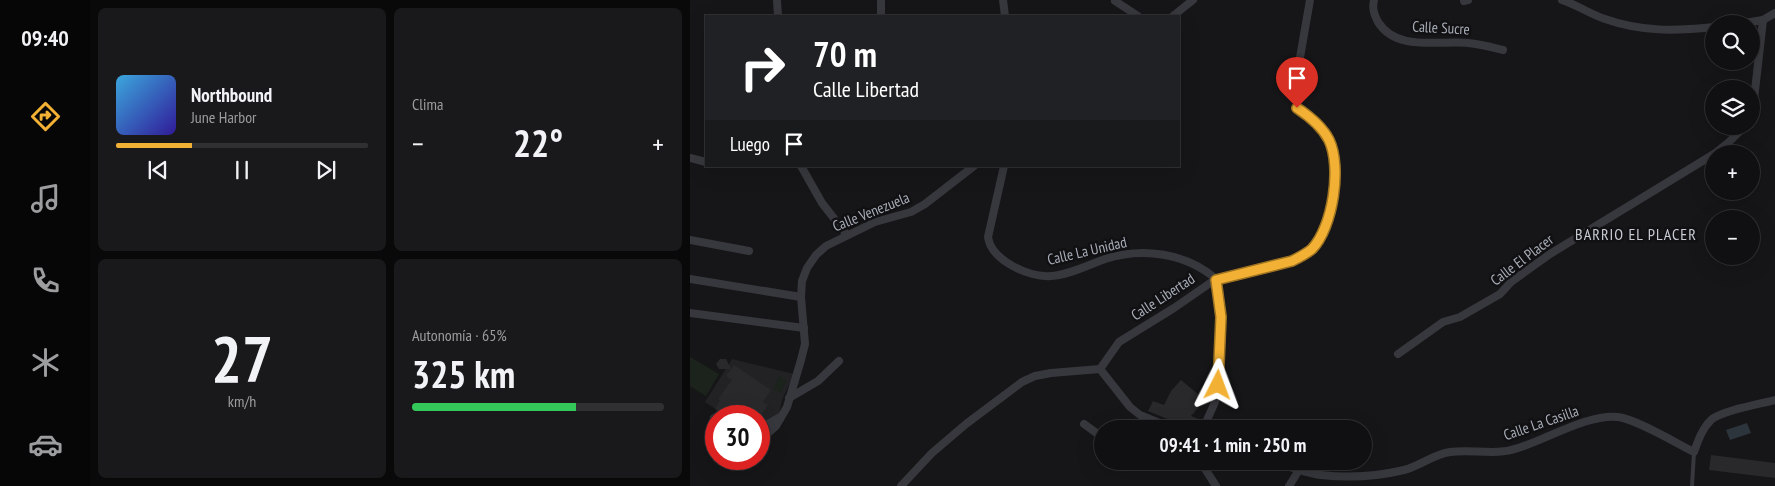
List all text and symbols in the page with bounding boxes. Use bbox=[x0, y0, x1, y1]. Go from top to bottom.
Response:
map controls bbox=[1705, 15, 1760, 265]
button: search bbox=[1705, 15, 1760, 70]
street label: Calle Sucre bbox=[1412, 17, 1470, 38]
text: 09:40 bbox=[21, 24, 69, 52]
text: 70 m bbox=[813, 31, 877, 77]
icon: right bbox=[730, 35, 795, 100]
pin bbox=[1276, 57, 1318, 108]
icon: arrive bbox=[1283, 64, 1311, 92]
text: Calle Libertad bbox=[813, 75, 919, 103]
button: layers bbox=[1705, 80, 1760, 135]
text: Northbound bbox=[191, 83, 272, 107]
text: Clima bbox=[412, 94, 443, 114]
icon: directions bbox=[28, 99, 63, 134]
text: June Harbor bbox=[191, 107, 256, 127]
text: 22° bbox=[513, 118, 563, 167]
text: − bbox=[412, 125, 424, 162]
text: + bbox=[652, 125, 664, 162]
icon: arrive bbox=[780, 130, 808, 158]
text: Luego bbox=[730, 132, 770, 156]
button: + bbox=[1705, 145, 1760, 200]
icon: previous bbox=[144, 156, 172, 184]
icon: pause bbox=[228, 156, 256, 184]
icon: next bbox=[312, 156, 340, 184]
icon: music bbox=[28, 181, 63, 216]
street label: Calle Venezuela bbox=[830, 187, 912, 236]
button: − bbox=[1705, 210, 1760, 265]
district label: BARRIO EL PLACER bbox=[1575, 224, 1697, 244]
street label: Calle El Placer bbox=[1487, 229, 1558, 289]
street label: Calle La Unidad bbox=[1045, 232, 1128, 269]
icon: phone bbox=[28, 263, 63, 298]
street label: Calle Libertad bbox=[1127, 269, 1198, 324]
text: 27 bbox=[211, 316, 273, 400]
text: Autonomía · 65% bbox=[412, 325, 507, 345]
icon: climate bbox=[28, 345, 63, 380]
text: 325 km bbox=[412, 349, 515, 398]
position arrow bbox=[1191, 358, 1243, 410]
text: km/h bbox=[228, 391, 256, 411]
street label: Calle La Casilla bbox=[1501, 401, 1581, 444]
speed limit sign: 30 bbox=[705, 405, 770, 470]
icon: car bbox=[28, 427, 63, 462]
text: 09:41 · 1 min · 250 m bbox=[1160, 433, 1306, 457]

